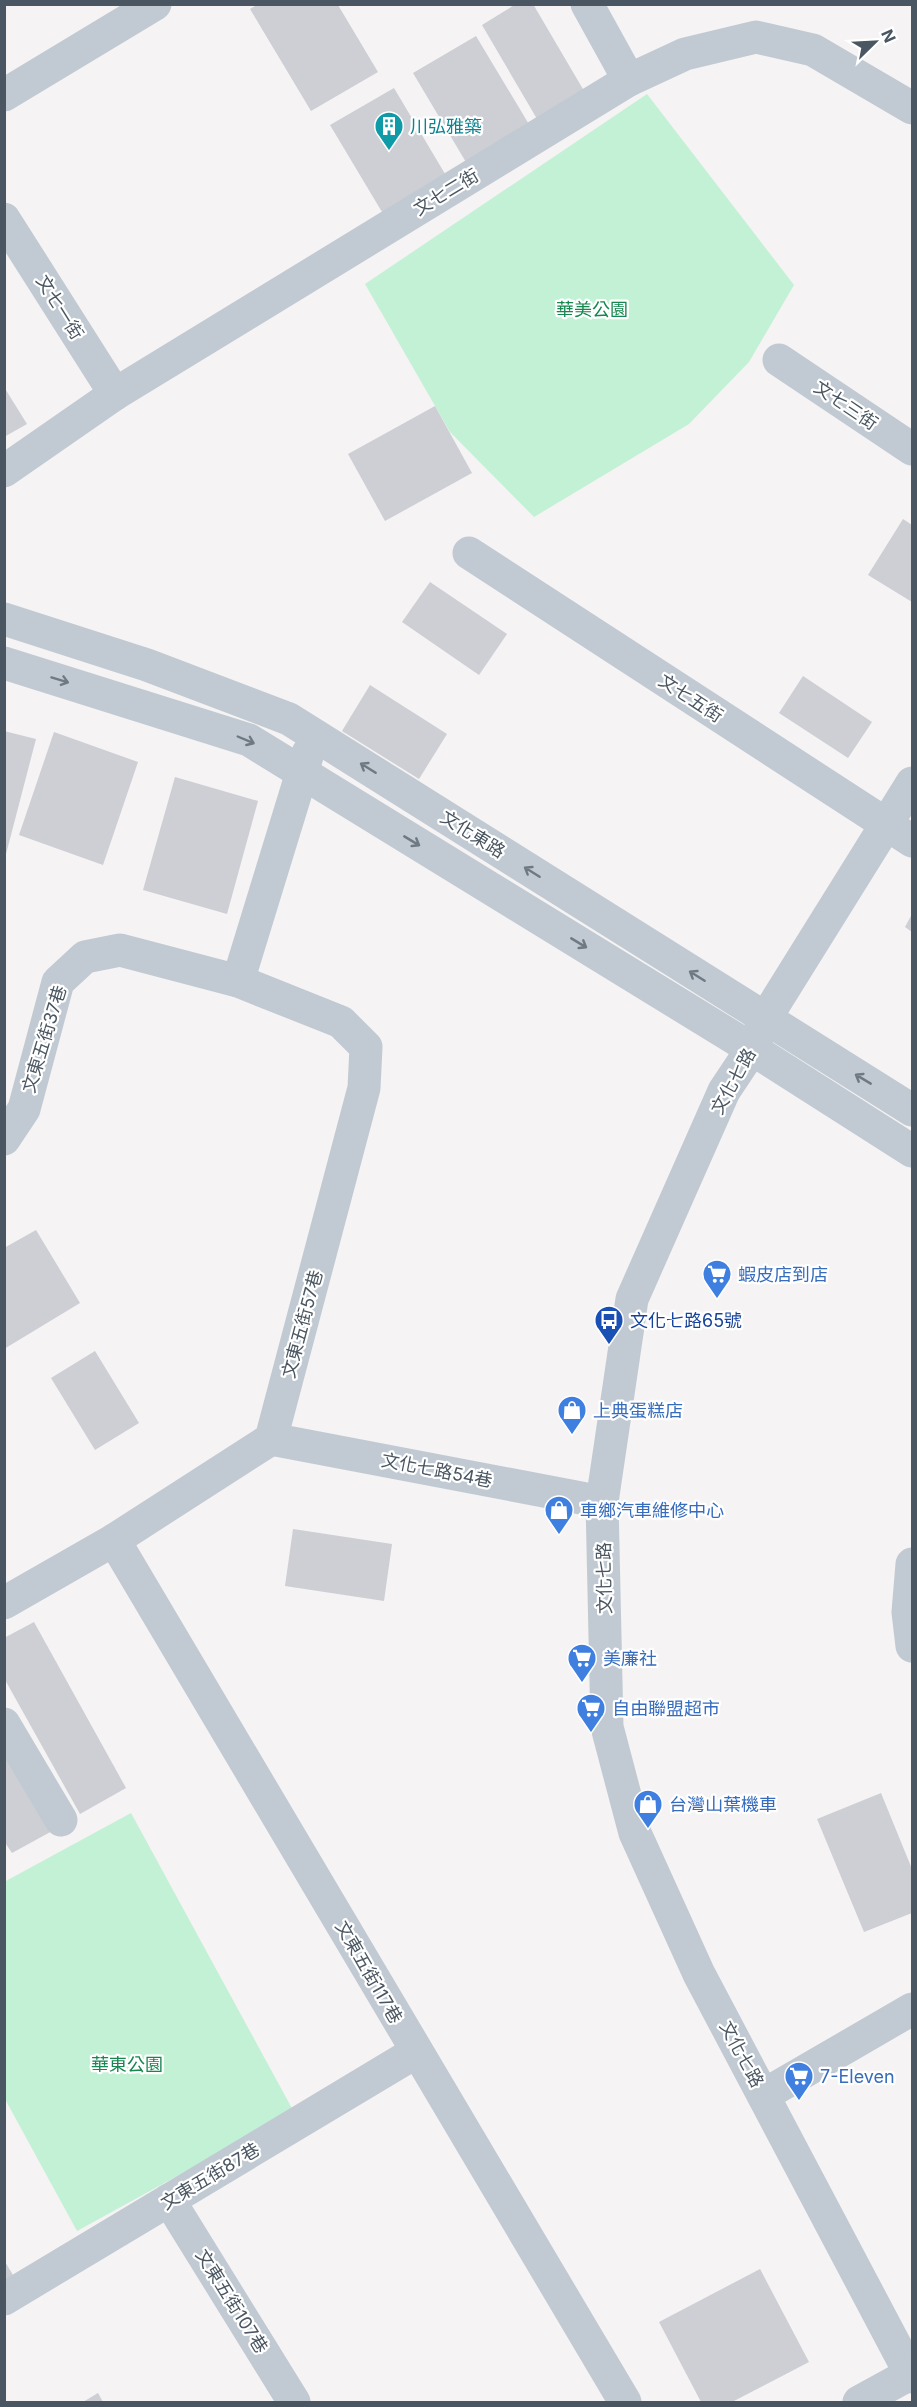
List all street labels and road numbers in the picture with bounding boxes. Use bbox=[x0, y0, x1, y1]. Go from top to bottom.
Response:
street label: 文七二街 bbox=[410, 164, 482, 220]
street label: 文七一街 bbox=[32, 271, 88, 343]
street label: 文七三街 bbox=[810, 376, 882, 434]
street label: 文七五街 bbox=[655, 670, 727, 726]
street label: 文化東路 bbox=[437, 806, 509, 862]
street label: 文東五街37巷 bbox=[18, 983, 70, 1095]
street label: 文化七路 bbox=[706, 1044, 760, 1118]
street label: 文東五街57巷 bbox=[277, 1268, 327, 1380]
street label: 文化七路54巷 bbox=[380, 1449, 494, 1491]
street label: 文化七路 bbox=[593, 1542, 615, 1614]
street label: 文東五街117巷 bbox=[331, 1917, 407, 2027]
street label: 文化七路 bbox=[716, 2017, 768, 2091]
street label: 文東五街87巷 bbox=[157, 2138, 263, 2214]
street label: 文東五街107巷 bbox=[192, 2245, 272, 2357]

